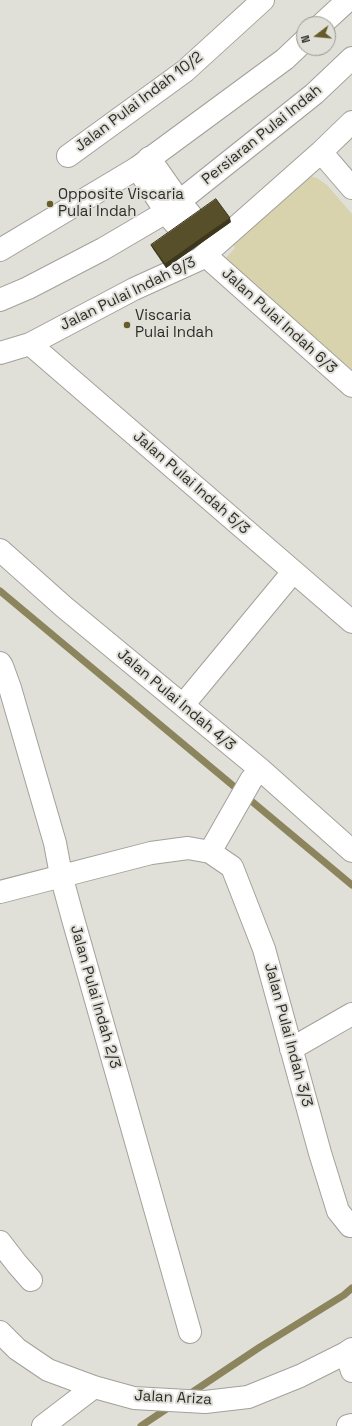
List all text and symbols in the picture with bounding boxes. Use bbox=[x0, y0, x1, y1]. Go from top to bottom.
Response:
north arrow bbox=[296, 16, 336, 56]
text: N bbox=[298, 34, 313, 45]
street label: Jalan Pulai Indah 10/2 bbox=[72, 48, 206, 156]
street label: Persiaran Pulai Indah bbox=[199, 81, 325, 189]
place label: Opposite Viscaria Pulai Indah bbox=[58, 186, 184, 221]
marker: Opposite Viscaria Pulai Indah bbox=[45, 199, 55, 209]
street label: Jalan Pulai Indah 9/3 bbox=[57, 253, 199, 335]
street label: Jalan Pulai Indah 6/3 bbox=[218, 265, 340, 377]
place label: Viscaria Pulai Indah bbox=[135, 307, 213, 342]
marker: Viscaria Pulai Indah bbox=[122, 320, 132, 330]
street label: Jalan Pulai Indah 5/3 bbox=[129, 428, 253, 538]
street label: Jalan Pulai Indah 4/3 bbox=[113, 645, 239, 755]
street label: Jalan Pulai Indah 2/3 bbox=[66, 923, 124, 1071]
street label: Jalan Pulai Indah 3/3 bbox=[260, 961, 316, 1109]
street label: Jalan Ariza bbox=[134, 1387, 212, 1409]

